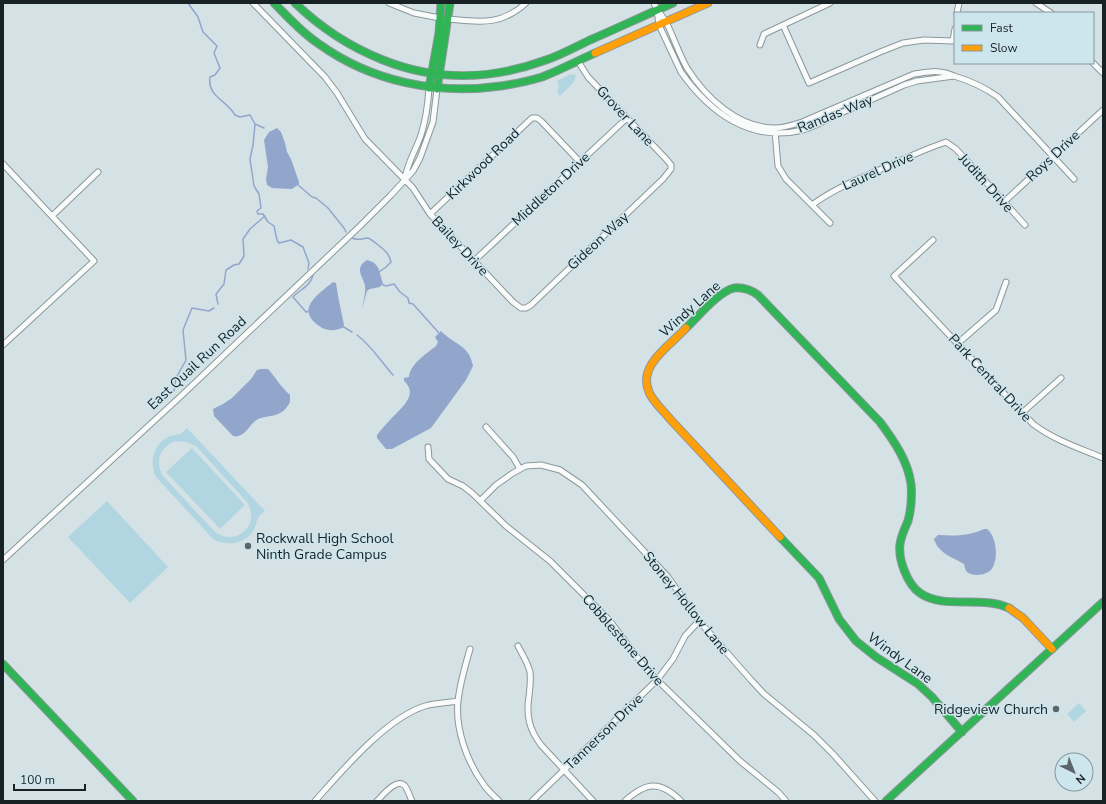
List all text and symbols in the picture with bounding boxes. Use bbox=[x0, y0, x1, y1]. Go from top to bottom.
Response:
legend bbox=[954, 12, 1094, 64]
text: Fast bbox=[990, 20, 1013, 36]
text: Slow bbox=[990, 40, 1018, 56]
street label: Grover Lane bbox=[592, 82, 658, 150]
street label: Randas Way bbox=[794, 90, 876, 138]
street label: Kirkwood Road bbox=[442, 124, 524, 204]
street label: Roys Drive bbox=[1022, 126, 1084, 186]
street label: Laurel Drive bbox=[839, 147, 917, 195]
street label: Middleton Drive bbox=[508, 148, 594, 230]
street label: Judith Drive bbox=[954, 149, 1018, 217]
street label: Gideon Way bbox=[563, 207, 633, 274]
street label: Bailey Drive bbox=[427, 212, 493, 280]
street label: Windy Lane bbox=[655, 277, 725, 341]
street label: East Quail Run Road bbox=[143, 312, 251, 414]
street label: Park Central Drive bbox=[944, 330, 1036, 426]
place label: Rockwall High School Ninth Grade Campus bbox=[256, 529, 394, 564]
marker: Rockwall High School Ninth Grade Campus bbox=[243, 541, 253, 551]
street label: Stoney Hollow Lane bbox=[639, 548, 733, 658]
street label: Cobblestone Drive bbox=[578, 590, 668, 690]
street label: Windy Lane bbox=[864, 628, 936, 688]
street label: Tannerson Drive bbox=[561, 690, 647, 774]
place label: Ridgeview Church bbox=[934, 700, 1048, 719]
marker: Ridgeview Church bbox=[1051, 704, 1061, 714]
north arrow bbox=[1054, 752, 1094, 792]
scale bar bbox=[14, 766, 85, 792]
text: N bbox=[1072, 771, 1089, 787]
text: 100 m bbox=[20, 772, 55, 788]

